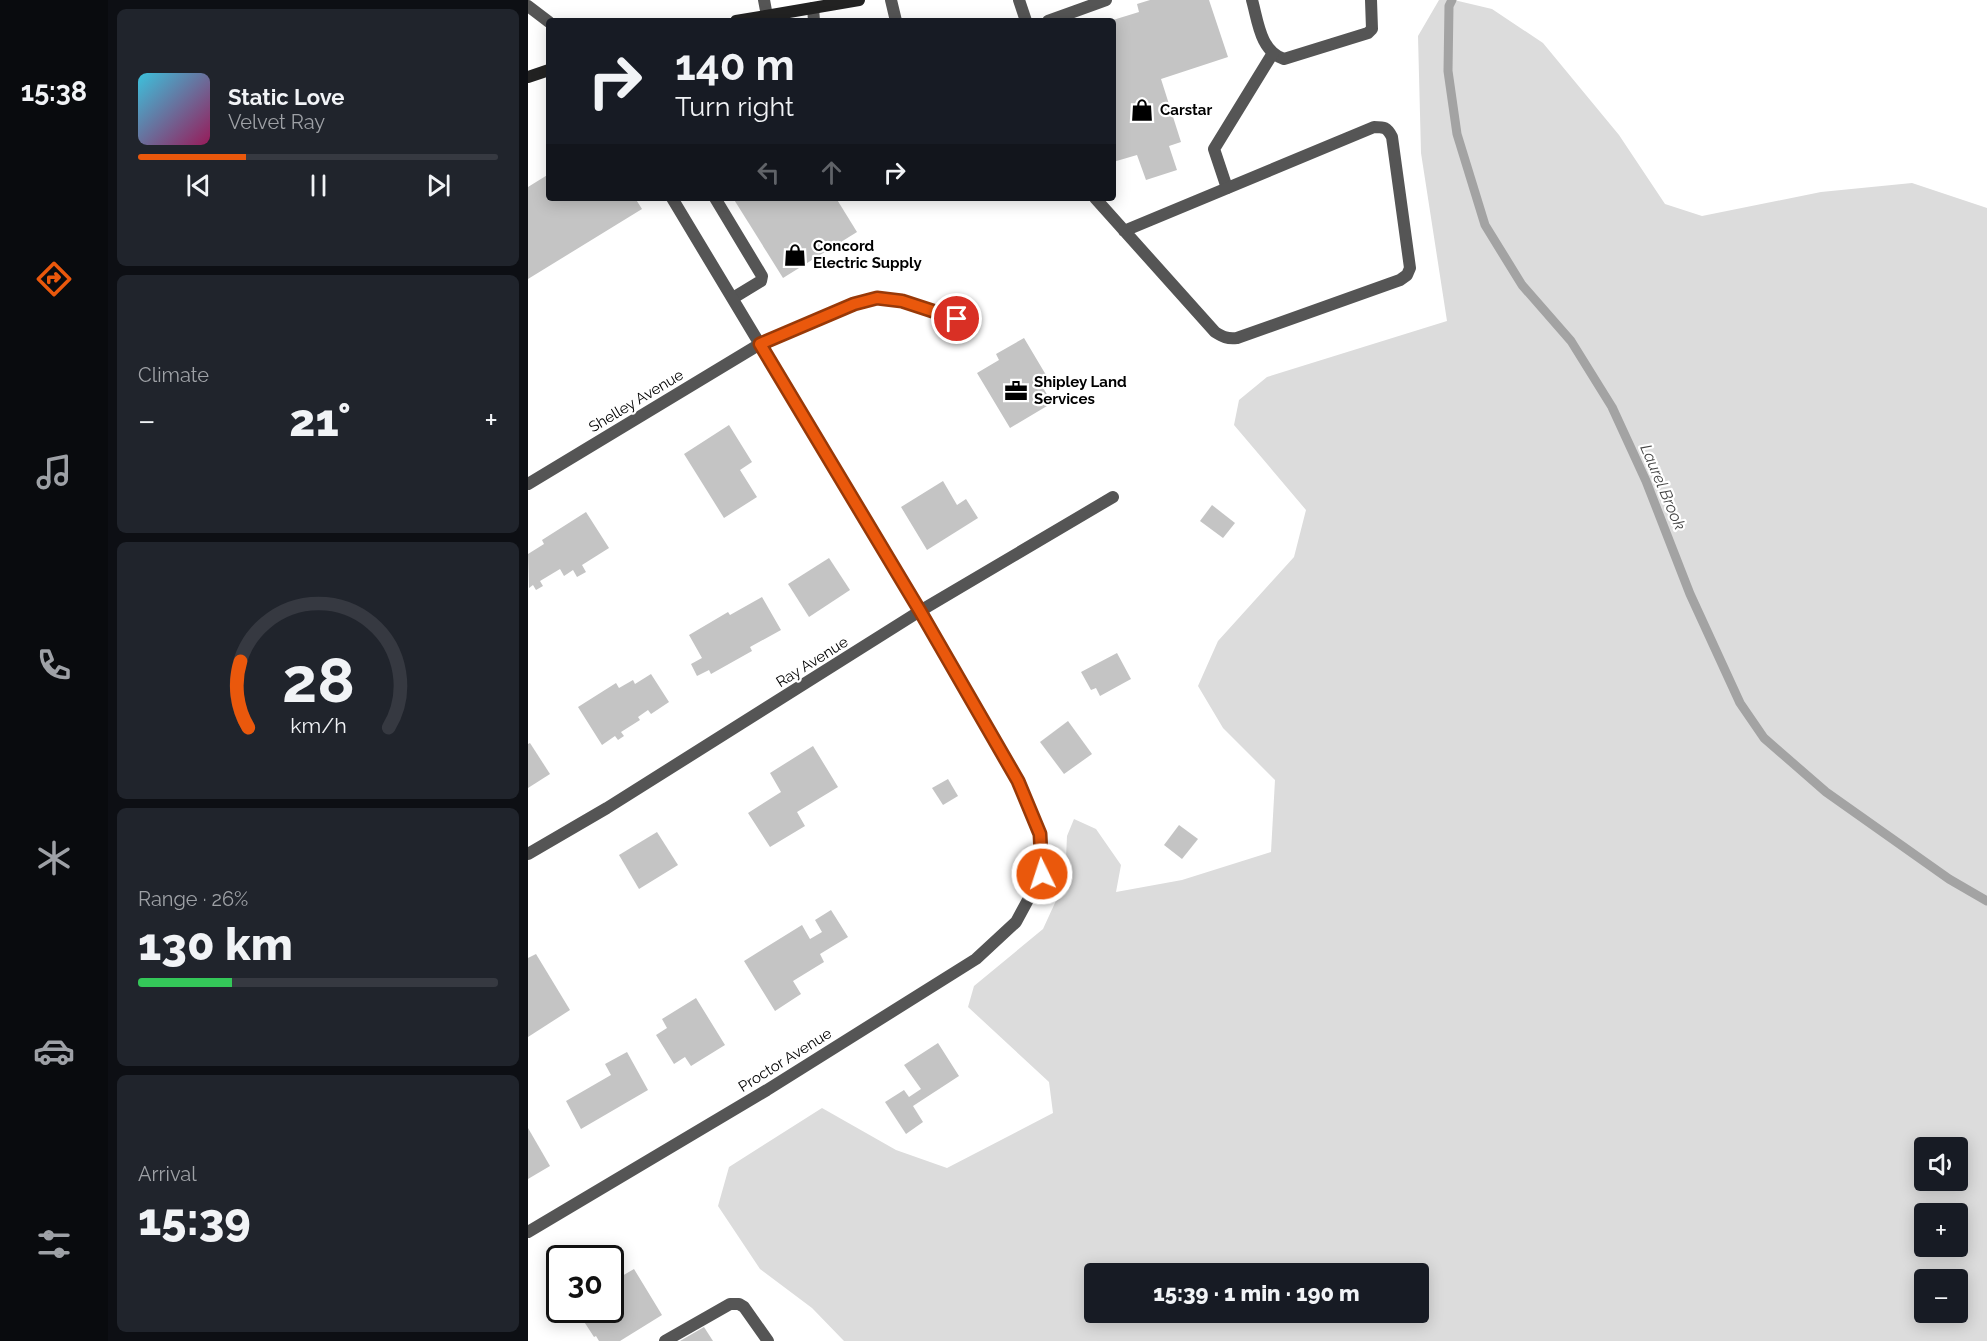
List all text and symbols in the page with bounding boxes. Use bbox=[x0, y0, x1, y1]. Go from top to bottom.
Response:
text: 140 m bbox=[675, 41, 795, 90]
icon: right bbox=[576, 42, 654, 120]
text: 15:38 bbox=[21, 76, 87, 107]
text: Static Love bbox=[228, 84, 345, 110]
text: Turn right bbox=[675, 91, 794, 122]
shop icon: Carstar bbox=[1129, 97, 1155, 123]
place label: Carstar bbox=[1160, 101, 1212, 119]
text: Velvet Ray bbox=[228, 110, 325, 134]
icon: left bbox=[752, 156, 785, 189]
icon: ahead bbox=[815, 156, 848, 189]
icon: right bbox=[878, 156, 911, 189]
icon: previous bbox=[182, 169, 215, 202]
icon: pause bbox=[302, 169, 335, 202]
icon: next bbox=[422, 169, 455, 202]
place label: Concord Electric Supply bbox=[813, 237, 922, 272]
shop icon: Concord Electric Supply bbox=[782, 242, 808, 268]
icon: directions bbox=[33, 258, 75, 300]
pin bbox=[931, 293, 982, 344]
icon: arrive bbox=[940, 302, 973, 335]
text: Climate bbox=[138, 363, 209, 387]
street label: Shelley Avenue bbox=[585, 366, 687, 436]
place label: Shipley Land Services bbox=[1034, 373, 1127, 408]
office icon: Shipley Land Services bbox=[1003, 378, 1029, 404]
text: 21° bbox=[289, 394, 351, 447]
text: − bbox=[138, 401, 156, 440]
text: + bbox=[484, 401, 498, 440]
water label: Laurel Brook bbox=[1636, 441, 1690, 533]
icon: music bbox=[33, 451, 75, 493]
street label: Ray Avenue bbox=[773, 633, 851, 691]
text: 28 bbox=[282, 643, 354, 717]
icon: phone bbox=[33, 644, 75, 686]
text: km/h bbox=[290, 713, 346, 738]
icon: climate bbox=[33, 837, 75, 879]
position arrow bbox=[1010, 842, 1074, 906]
text: Range · 26% bbox=[138, 887, 248, 911]
text: 130 km bbox=[138, 918, 293, 971]
street label: Proctor Avenue bbox=[735, 1024, 835, 1096]
icon: car bbox=[33, 1030, 75, 1072]
map controls bbox=[1914, 1137, 1968, 1323]
button: sound bbox=[1914, 1137, 1968, 1191]
text: Arrival bbox=[138, 1162, 197, 1186]
text: 15:39 bbox=[138, 1193, 251, 1246]
button: + bbox=[1914, 1203, 1968, 1257]
icon: filters bbox=[33, 1223, 75, 1265]
speed limit sign: 30 bbox=[546, 1245, 624, 1323]
button: − bbox=[1914, 1269, 1968, 1323]
text: 15:39 · 1 min · 190 m bbox=[1153, 1280, 1360, 1306]

